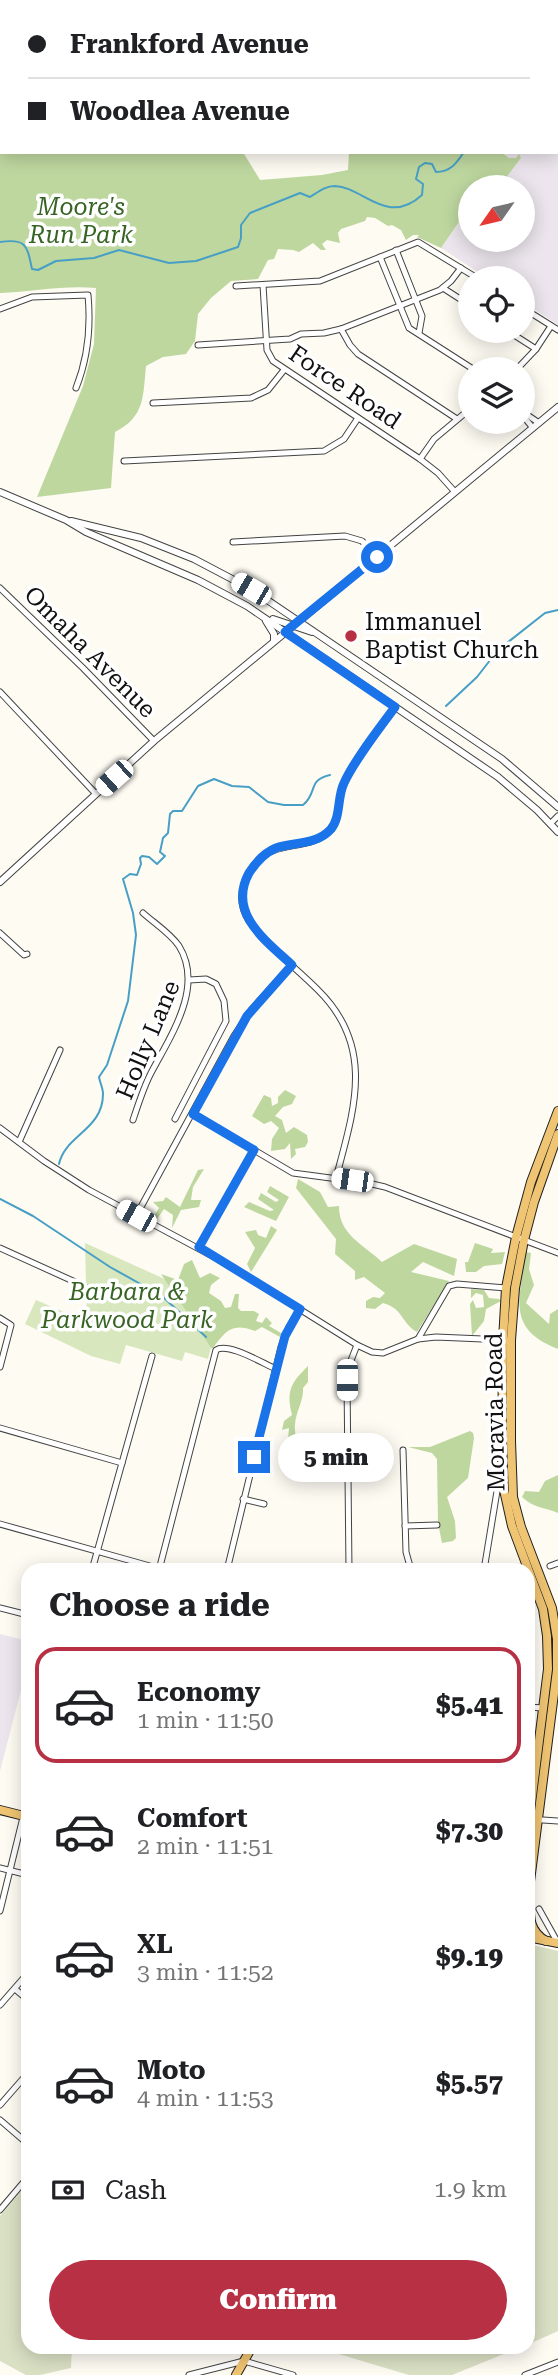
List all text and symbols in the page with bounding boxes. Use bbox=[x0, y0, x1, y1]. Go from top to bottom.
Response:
text: Frankford Avenue bbox=[70, 29, 309, 59]
text: Woodlea Avenue bbox=[70, 96, 290, 126]
north arrow bbox=[458, 175, 536, 252]
map controls bbox=[458, 175, 535, 434]
park label: Moore's Run Park bbox=[28, 193, 133, 249]
button: locate bbox=[458, 266, 535, 343]
street label: Force Road bbox=[284, 339, 406, 435]
button: layers bbox=[458, 357, 535, 434]
route start bbox=[361, 541, 393, 573]
car bbox=[228, 569, 275, 609]
street label: Omaha Avenue bbox=[18, 580, 162, 724]
place label: Immanuel Baptist Church bbox=[365, 608, 539, 664]
marker: Immanuel Baptist Church bbox=[343, 628, 359, 644]
car bbox=[92, 756, 137, 800]
street label: Holly Lane bbox=[110, 976, 186, 1104]
car bbox=[330, 1167, 375, 1193]
car bbox=[113, 1197, 160, 1235]
park label: Barbara & Parkwood Park bbox=[40, 1278, 213, 1334]
street label: Moravia Road bbox=[480, 1332, 510, 1492]
car bbox=[337, 1359, 358, 1401]
callout: 5 min bbox=[278, 1432, 394, 1482]
route end bbox=[238, 1441, 270, 1473]
text: 5 min bbox=[304, 1444, 368, 1471]
text: Choose a ride bbox=[49, 1586, 270, 1624]
icon: car bbox=[53, 1674, 116, 1737]
text: Economy bbox=[137, 1677, 260, 1707]
text: $5.41 bbox=[436, 1690, 503, 1720]
text: 1 min · 11:50 bbox=[137, 1707, 274, 1734]
icon: car bbox=[53, 1800, 116, 1863]
text: Comfort bbox=[137, 1803, 247, 1833]
text: $7.30 bbox=[436, 1816, 503, 1846]
text: 2 min · 11:51 bbox=[137, 1833, 274, 1860]
icon: car bbox=[53, 1926, 116, 1989]
text: XL bbox=[137, 1929, 173, 1959]
text: $9.19 bbox=[436, 1942, 503, 1972]
text: 3 min · 11:52 bbox=[137, 1959, 274, 1986]
icon: car bbox=[53, 2052, 116, 2115]
text: Moto bbox=[137, 2055, 206, 2085]
text: $5.57 bbox=[436, 2068, 503, 2098]
text: 4 min · 11:53 bbox=[137, 2085, 274, 2112]
icon: cash bbox=[49, 2171, 87, 2209]
text: Cash bbox=[105, 2175, 167, 2205]
text: 1.9 km bbox=[434, 2176, 507, 2203]
button: Confirm bbox=[49, 2260, 507, 2340]

